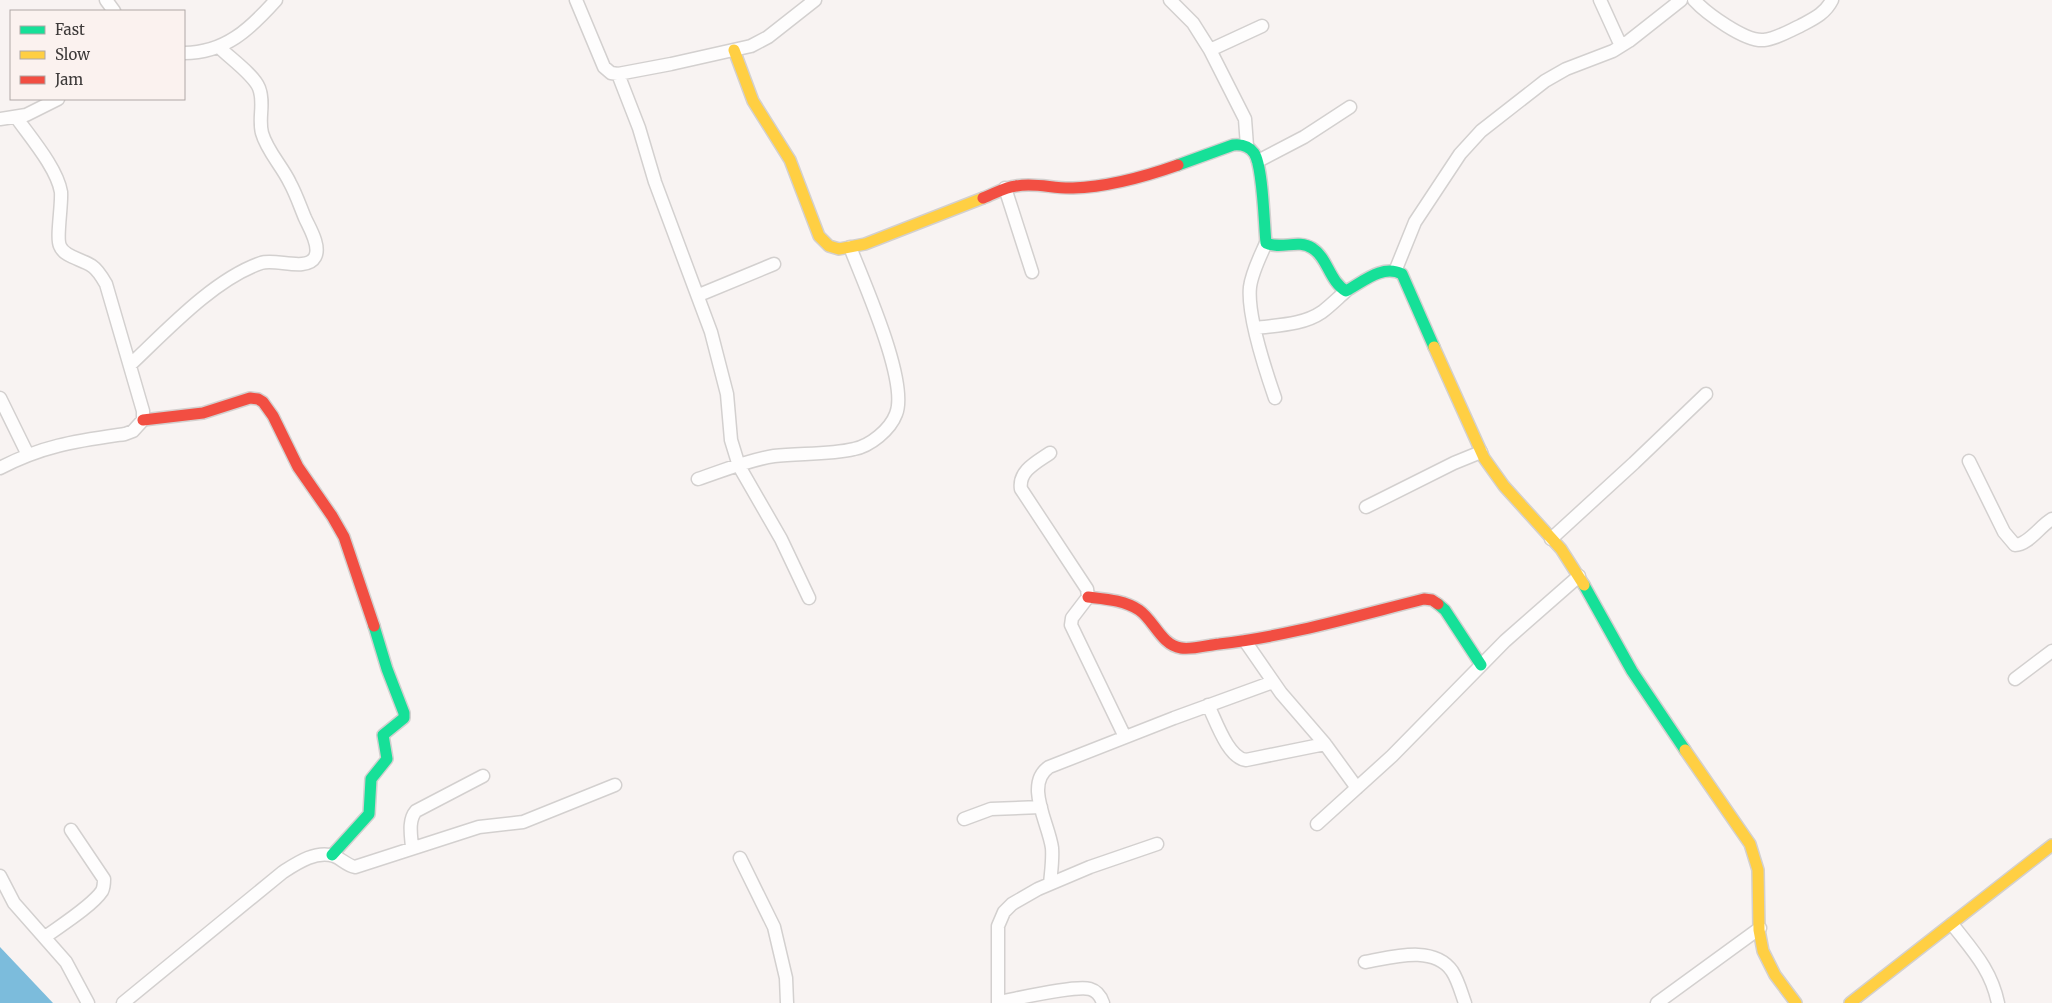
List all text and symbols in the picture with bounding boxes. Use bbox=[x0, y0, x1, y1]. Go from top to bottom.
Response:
legend bbox=[10, 10, 185, 100]
text: Fast bbox=[55, 20, 85, 39]
text: Slow bbox=[55, 45, 90, 64]
text: Jam bbox=[54, 70, 83, 89]

